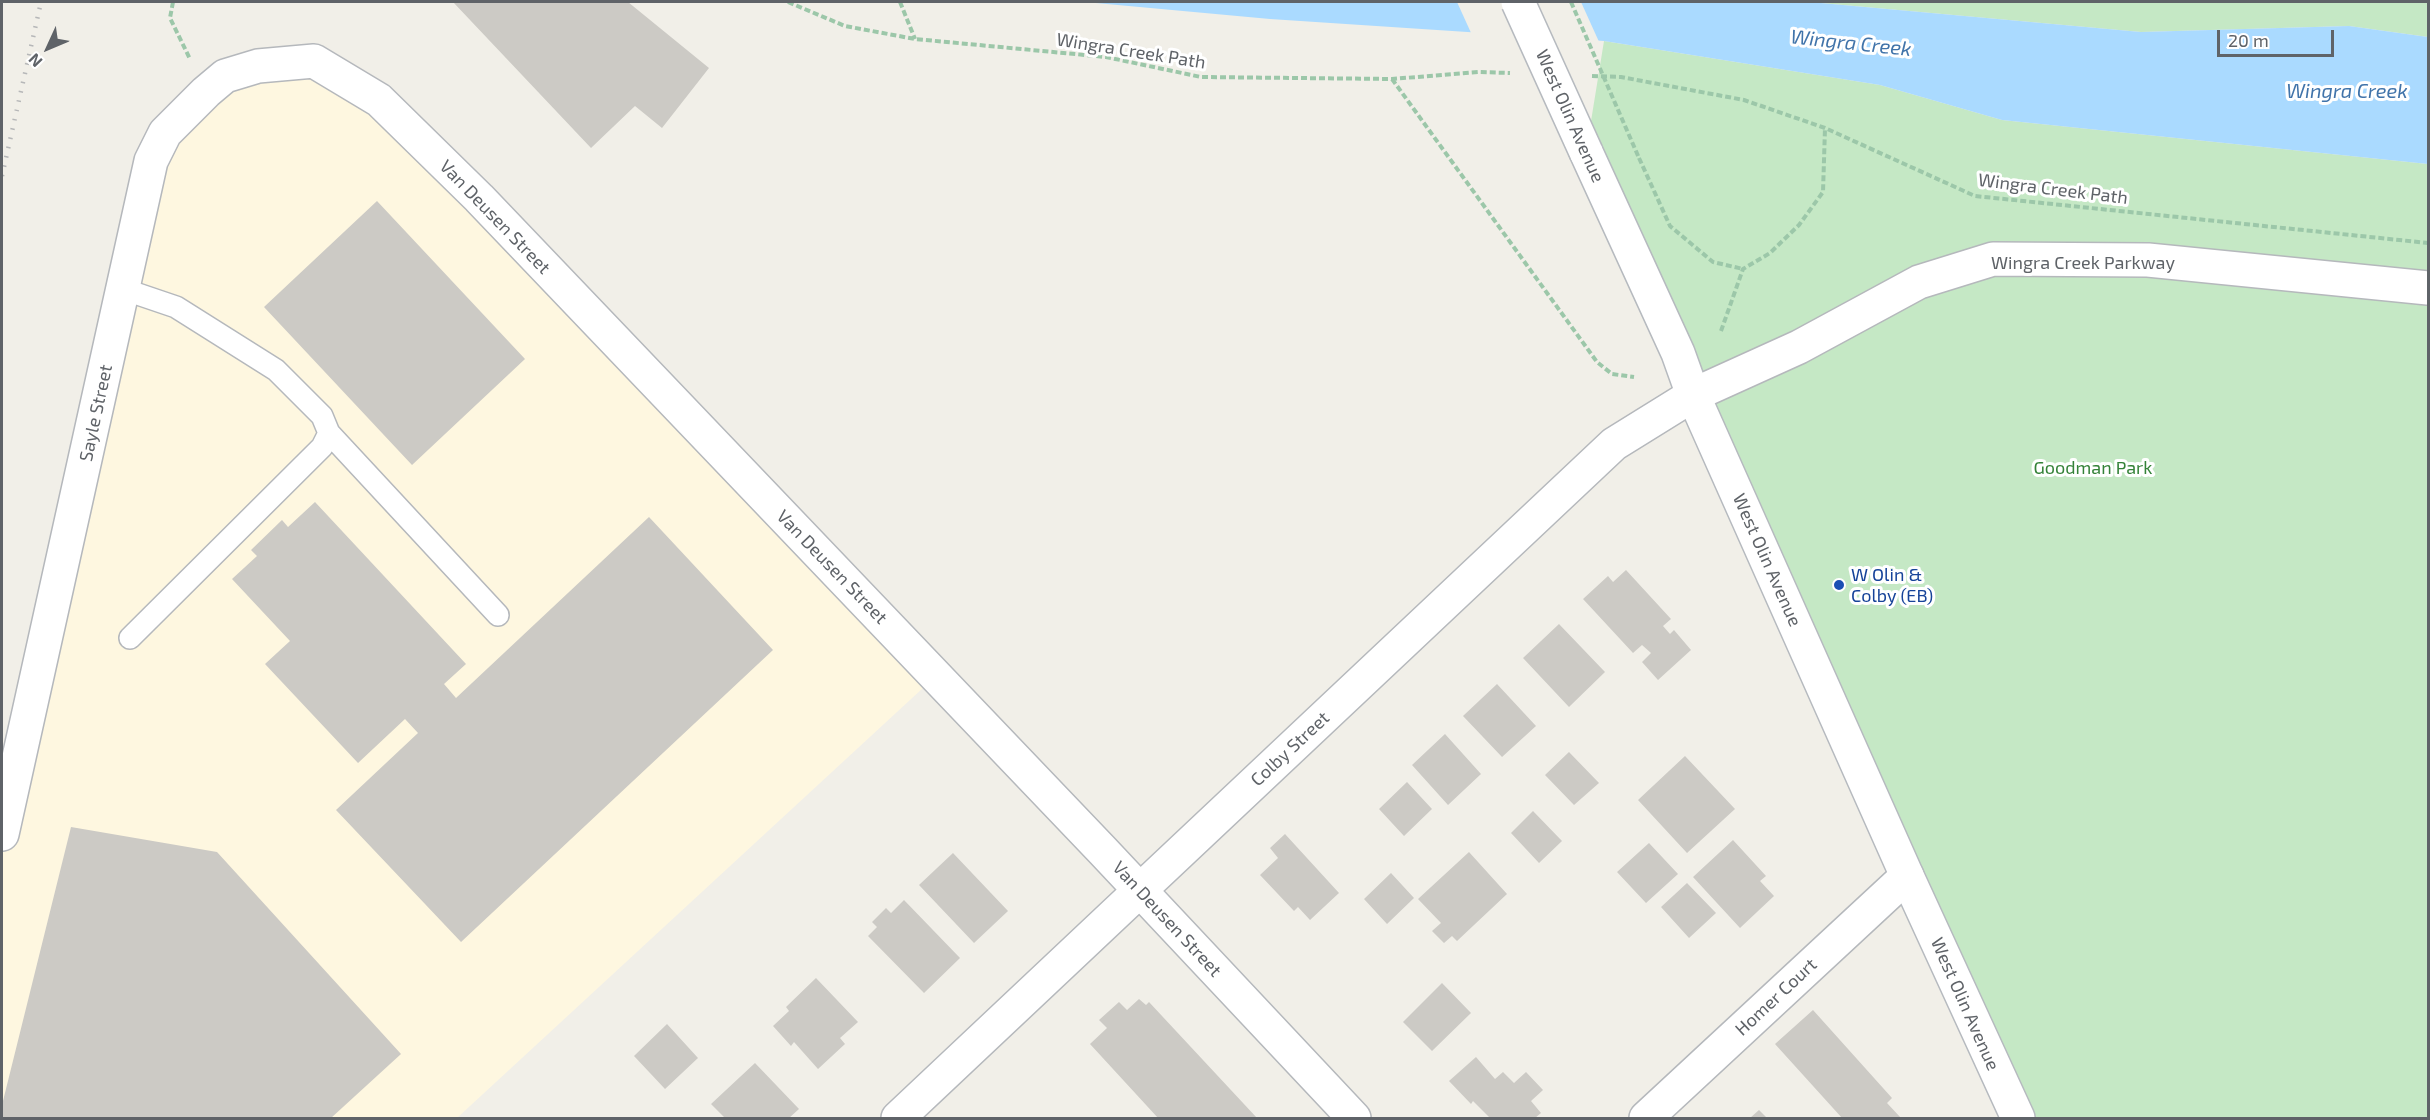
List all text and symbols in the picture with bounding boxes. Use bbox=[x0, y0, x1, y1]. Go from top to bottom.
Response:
north arrow bbox=[18, 18, 78, 78]
scale bar bbox=[2220, 18, 2337, 56]
water label: Wingra Creek bbox=[1789, 25, 1913, 61]
street label: Wingra Creek Path bbox=[1055, 29, 1207, 73]
text: 20 m bbox=[2228, 29, 2269, 51]
street label: West Olin Avenue bbox=[1531, 46, 1609, 186]
text: N bbox=[24, 50, 46, 72]
water label: Wingra Creek bbox=[2286, 79, 2408, 103]
street label: Van Deusen Street bbox=[435, 156, 555, 278]
street label: Wingra Creek Path bbox=[1977, 169, 2129, 209]
street label: Wingra Creek Parkway bbox=[1991, 252, 2175, 274]
street label: Sayle Street bbox=[75, 363, 117, 463]
park label: Goodman Park bbox=[2034, 457, 2152, 479]
street label: West Olin Avenue bbox=[1728, 490, 1806, 630]
street label: Van Deusen Street bbox=[772, 506, 892, 628]
place label: W Olin & Colby (EB) bbox=[1851, 564, 1933, 606]
marker: W Olin & Colby (EB) bbox=[1832, 578, 1846, 592]
street label: Colby Street bbox=[1246, 707, 1334, 791]
street label: Van Deusen Street bbox=[1108, 857, 1226, 981]
street label: West Olin Avenue bbox=[1926, 934, 2004, 1074]
street label: Homer Court bbox=[1731, 954, 1821, 1040]

